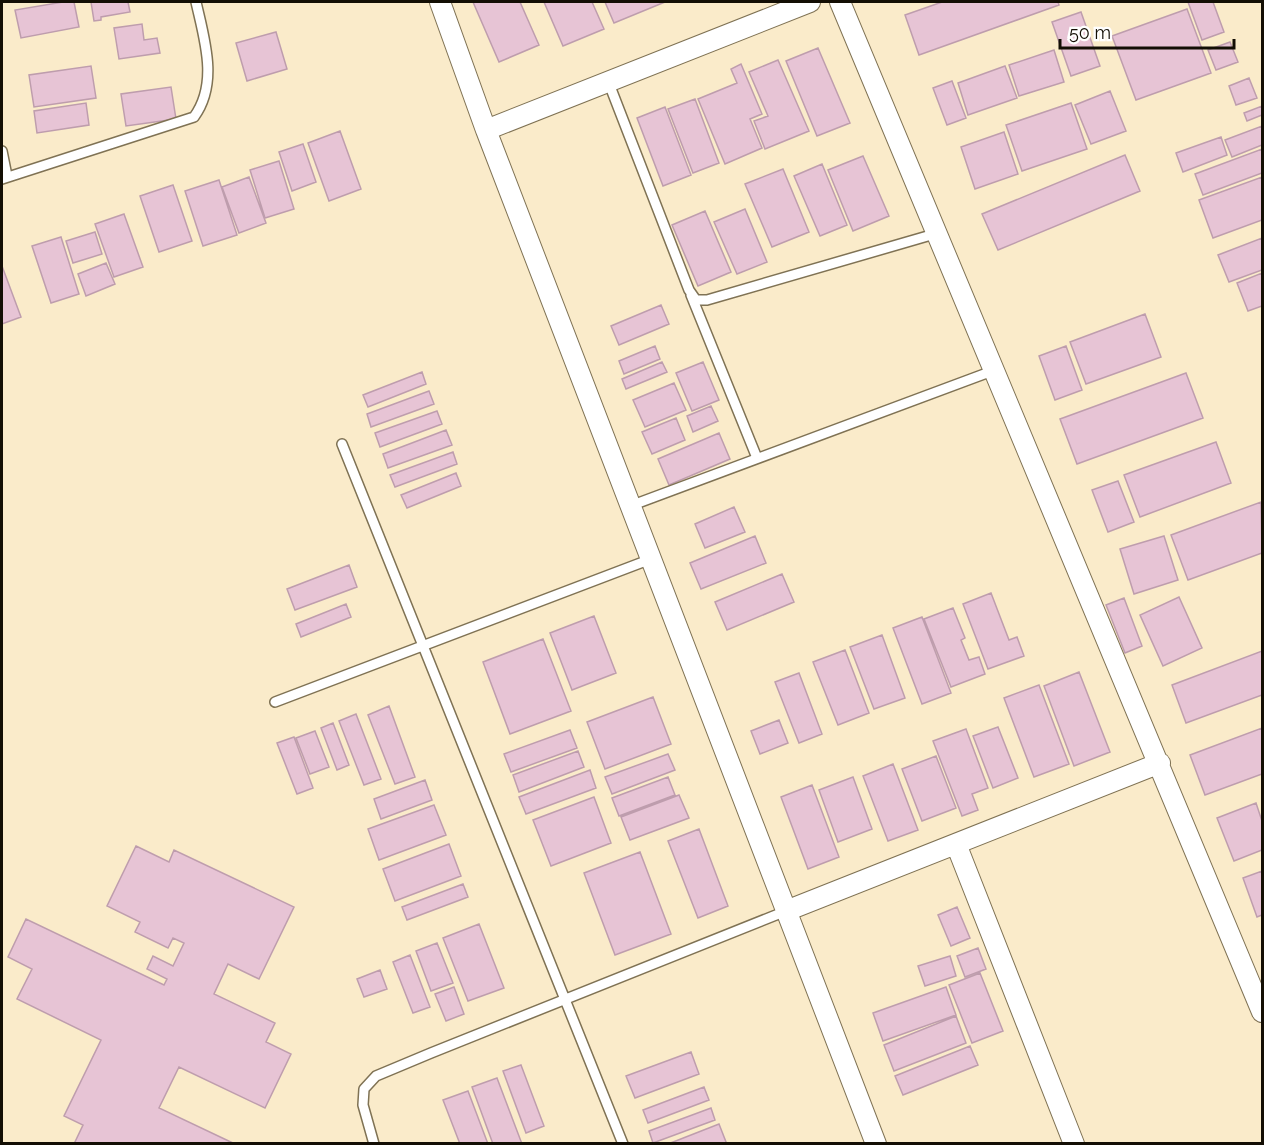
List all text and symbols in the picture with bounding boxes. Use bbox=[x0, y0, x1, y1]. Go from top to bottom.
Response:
scale bar bbox=[1060, 12, 1234, 50]
text: 50 m bbox=[1069, 22, 1111, 43]

